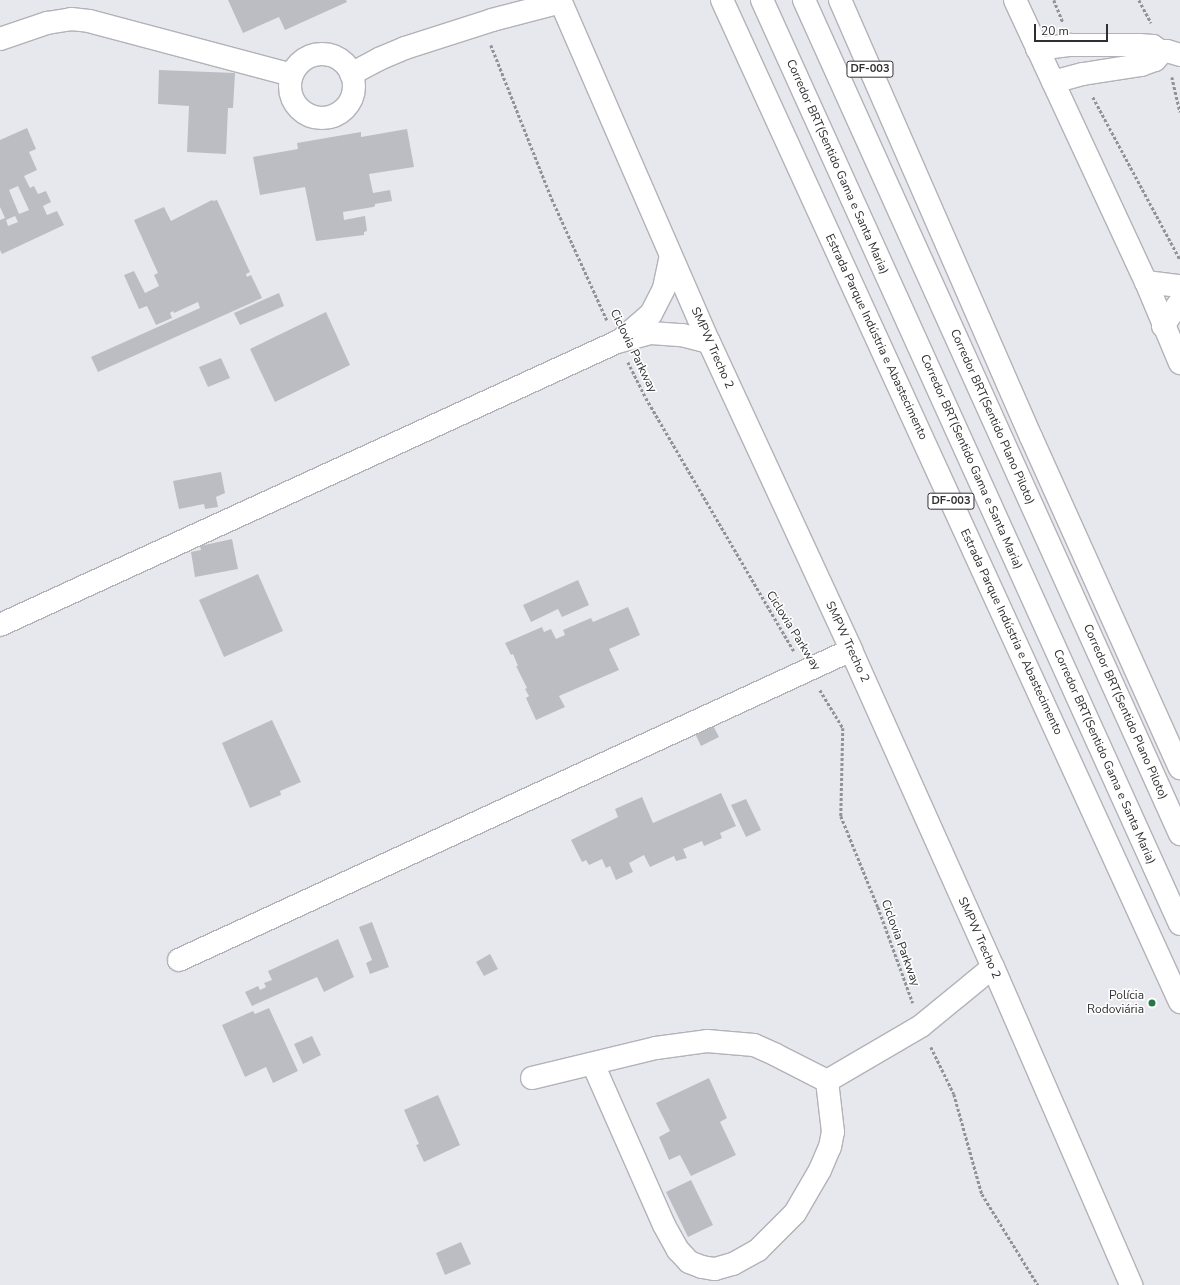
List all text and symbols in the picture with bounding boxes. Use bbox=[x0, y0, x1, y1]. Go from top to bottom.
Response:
scale bar bbox=[1036, 16, 1110, 42]
text: 20 m bbox=[1041, 23, 1069, 39]
street label: Corredor BRT(Sentido Gama e Santa Maria) bbox=[783, 57, 891, 277]
road number: DF-003 bbox=[846, 60, 894, 78]
street label: Estrada Parque Indústria e Abastecimento bbox=[822, 232, 930, 442]
street label: SMPW Trecho 2 bbox=[688, 305, 736, 391]
street label: Ciclovia Parkway bbox=[607, 307, 659, 395]
street label: Corredor BRT(Sentido Plano Piloto) bbox=[947, 327, 1037, 507]
street label: Corredor BRT(Sentido Gama e Santa Maria) bbox=[917, 352, 1025, 572]
road number: DF-003 bbox=[927, 492, 975, 510]
street label: Estrada Parque Indústria e Abastecimento bbox=[957, 527, 1065, 737]
street label: Ciclovia Parkway bbox=[763, 589, 823, 673]
street label: SMPW Trecho 2 bbox=[822, 599, 872, 685]
street label: Corredor BRT(Sentido Plano Piloto) bbox=[1080, 622, 1170, 802]
street label: Corredor BRT(Sentido Gama e Santa Maria) bbox=[1050, 647, 1158, 867]
street label: SMPW Trecho 2 bbox=[955, 895, 1003, 981]
street label: Ciclovia Parkway bbox=[878, 898, 922, 988]
place label: Polícia Rodoviária bbox=[1087, 989, 1144, 1017]
marker: Polícia Rodoviária bbox=[1147, 998, 1157, 1008]

